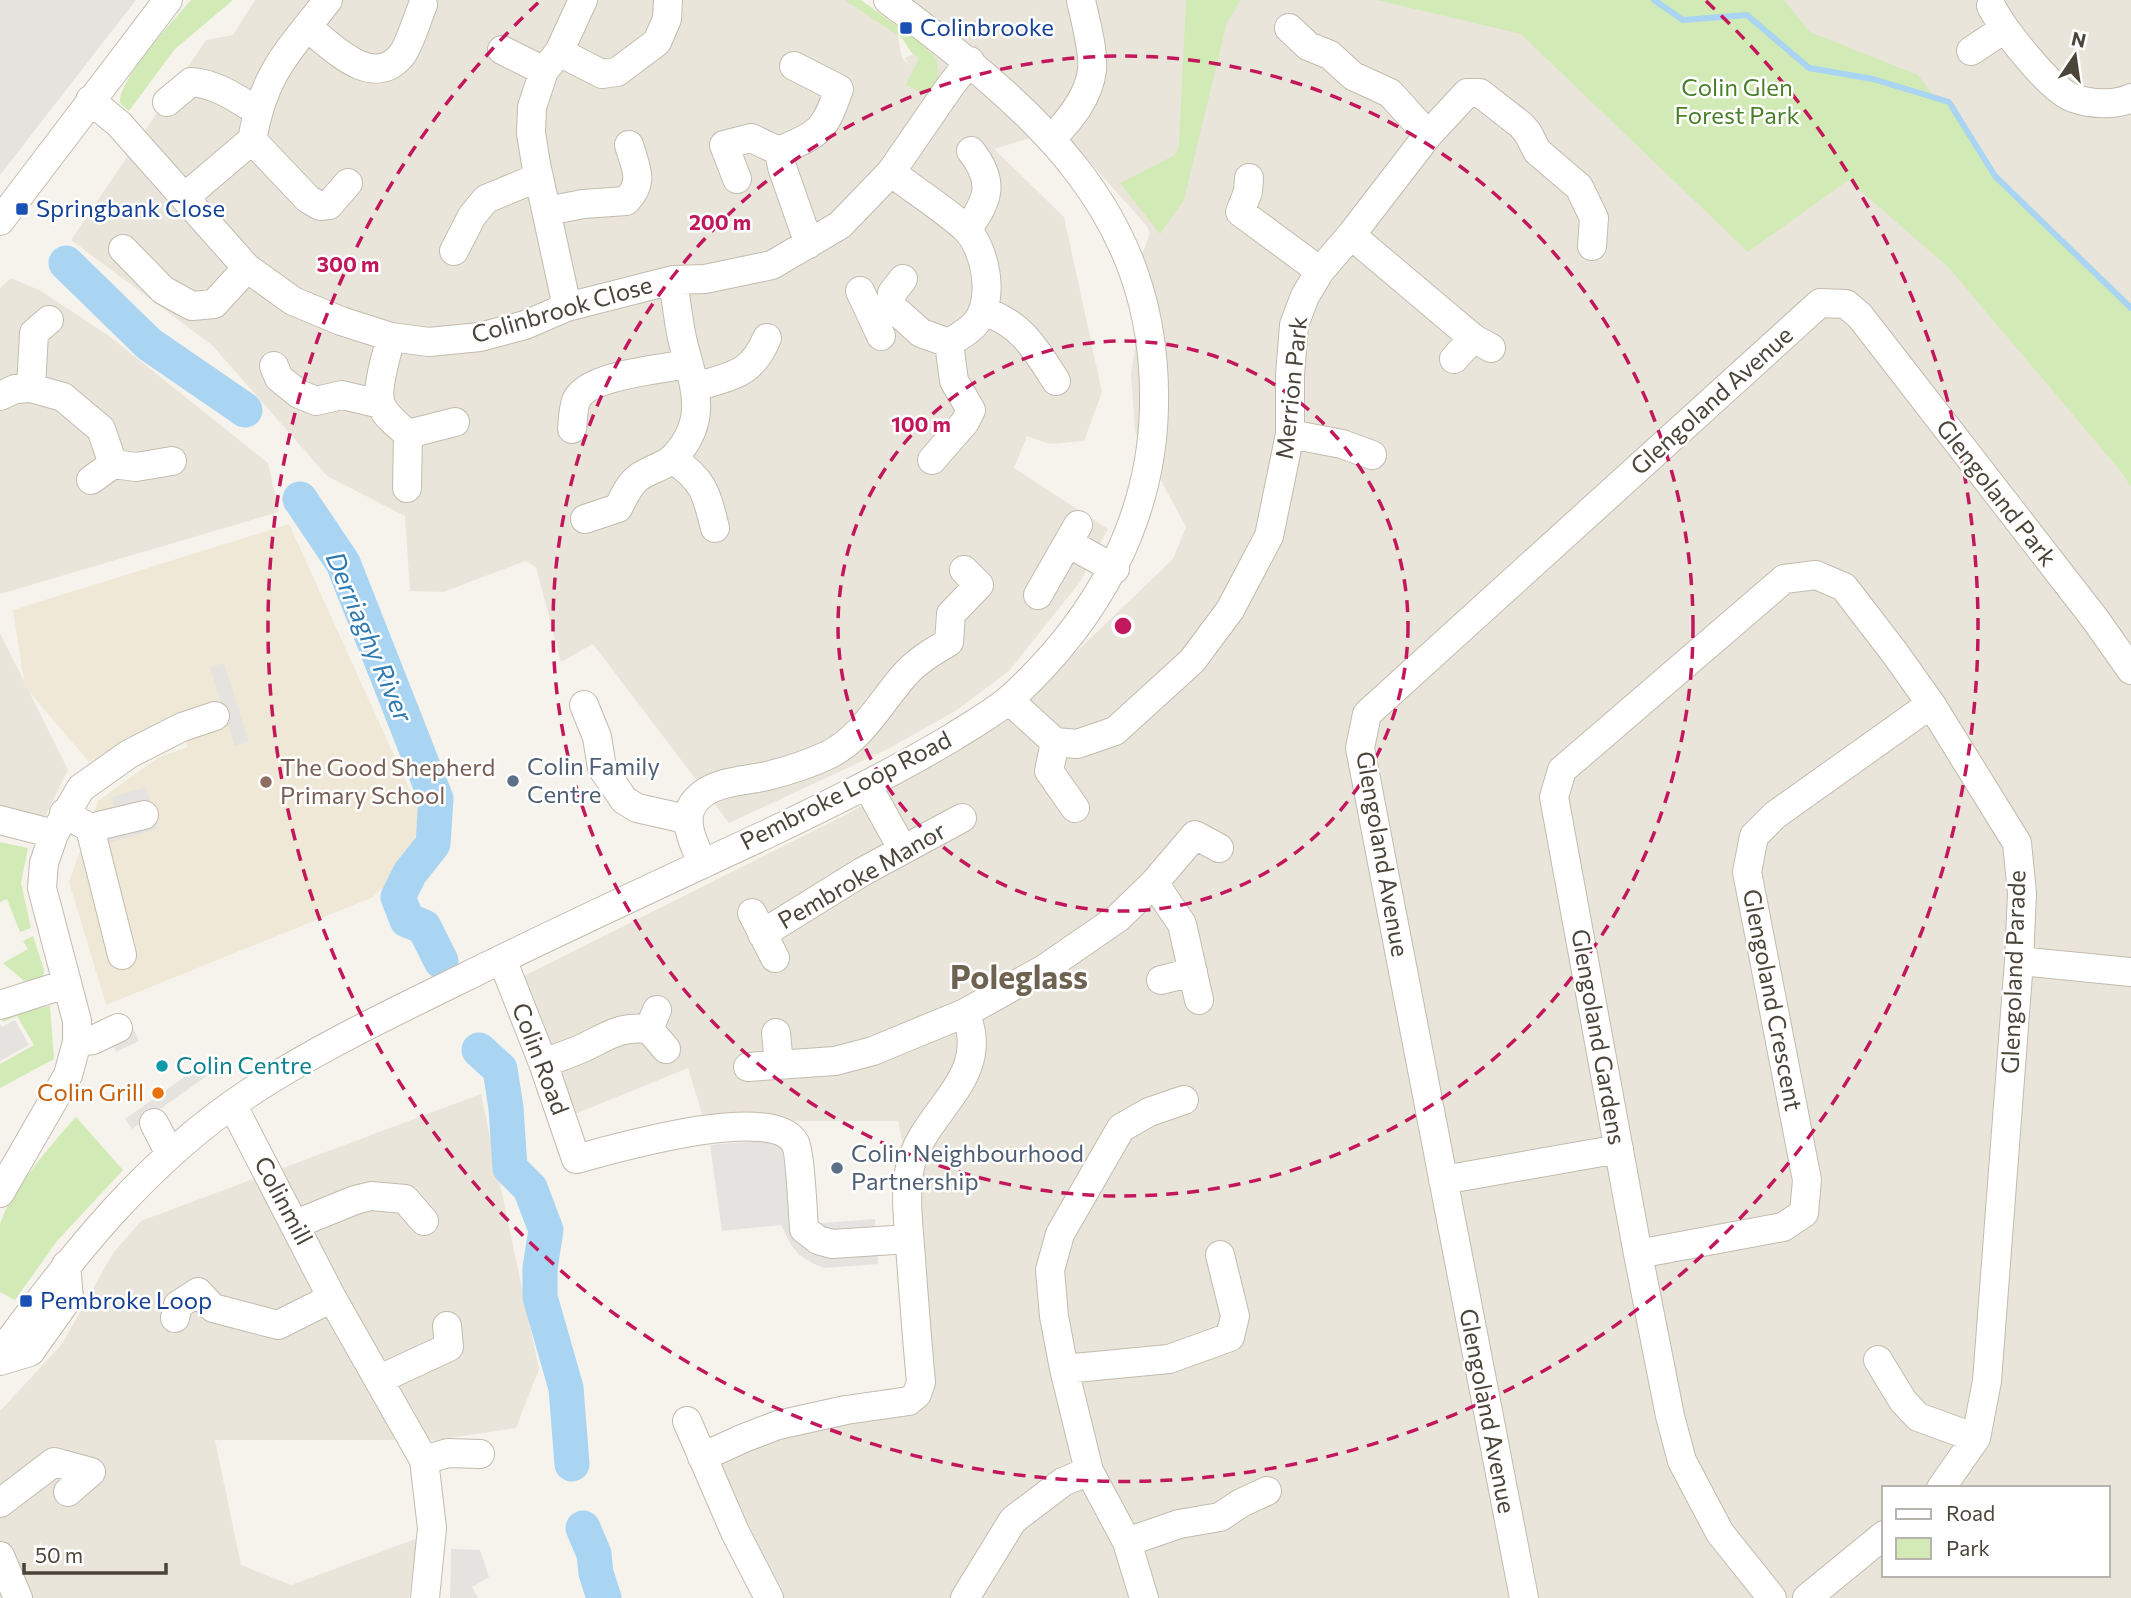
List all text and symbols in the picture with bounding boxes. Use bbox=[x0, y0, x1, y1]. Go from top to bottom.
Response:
place label: Colinbrooke bbox=[920, 12, 1054, 41]
marker: Colinbrooke bbox=[898, 20, 914, 36]
north arrow bbox=[2040, 21, 2110, 91]
text: N bbox=[2069, 26, 2088, 52]
park label: Colin Glen Forest Park bbox=[1675, 72, 1799, 129]
place label: Springbank Close bbox=[36, 193, 225, 222]
marker: Springbank Close bbox=[14, 201, 30, 217]
text: 200 m bbox=[689, 209, 751, 234]
text: 300 m bbox=[317, 251, 379, 276]
street label: Colinbrook Close bbox=[468, 269, 655, 348]
street label: Merrion Park bbox=[1269, 315, 1312, 461]
street label: Glengoland Avenue bbox=[1624, 319, 1798, 480]
text: 100 m bbox=[891, 411, 951, 436]
street label: Glengoland Park bbox=[1931, 413, 2063, 571]
water label: Derriaghy River bbox=[321, 547, 421, 728]
centre of rings bbox=[1111, 614, 1135, 638]
street label: Pembroke Loop Road bbox=[735, 724, 956, 855]
street label: Glengoland Avenue bbox=[1351, 749, 1416, 959]
place label: Colin Family Centre bbox=[527, 751, 660, 808]
place label: The Good Shepherd Primary School bbox=[280, 752, 495, 809]
marker: Colin Family Centre bbox=[505, 773, 521, 789]
marker: The Good Shepherd Primary School bbox=[258, 774, 274, 790]
street label: Pembroke Manor bbox=[772, 815, 951, 934]
street label: Glengoland Parade bbox=[1994, 869, 2031, 1074]
street label: Glengoland Crescent bbox=[1738, 886, 1809, 1113]
street label: Glengoland Gardens bbox=[1566, 927, 1633, 1147]
district label: Poleglass bbox=[950, 956, 1088, 996]
street label: Colin Road bbox=[507, 998, 576, 1118]
place label: Colin Centre bbox=[176, 1050, 312, 1079]
marker: Colin Centre bbox=[154, 1058, 170, 1074]
place label: Colin Grill bbox=[37, 1077, 144, 1106]
marker: Colin Grill bbox=[150, 1085, 166, 1101]
place label: Colin Neighbourhood Partnership bbox=[851, 1138, 1084, 1195]
street label: Colinmill bbox=[249, 1151, 320, 1250]
marker: Colin Neighbourhood Partnership bbox=[829, 1160, 845, 1176]
place label: Pembroke Loop bbox=[40, 1285, 212, 1314]
marker: Pembroke Loop bbox=[18, 1293, 34, 1309]
street label: Glengoland Avenue bbox=[1454, 1306, 1523, 1516]
legend bbox=[1882, 1486, 2110, 1577]
text: Road bbox=[1946, 1500, 1995, 1525]
scale bar bbox=[24, 1532, 166, 1576]
text: Park bbox=[1946, 1535, 1990, 1560]
text: 50 m bbox=[35, 1542, 83, 1567]

